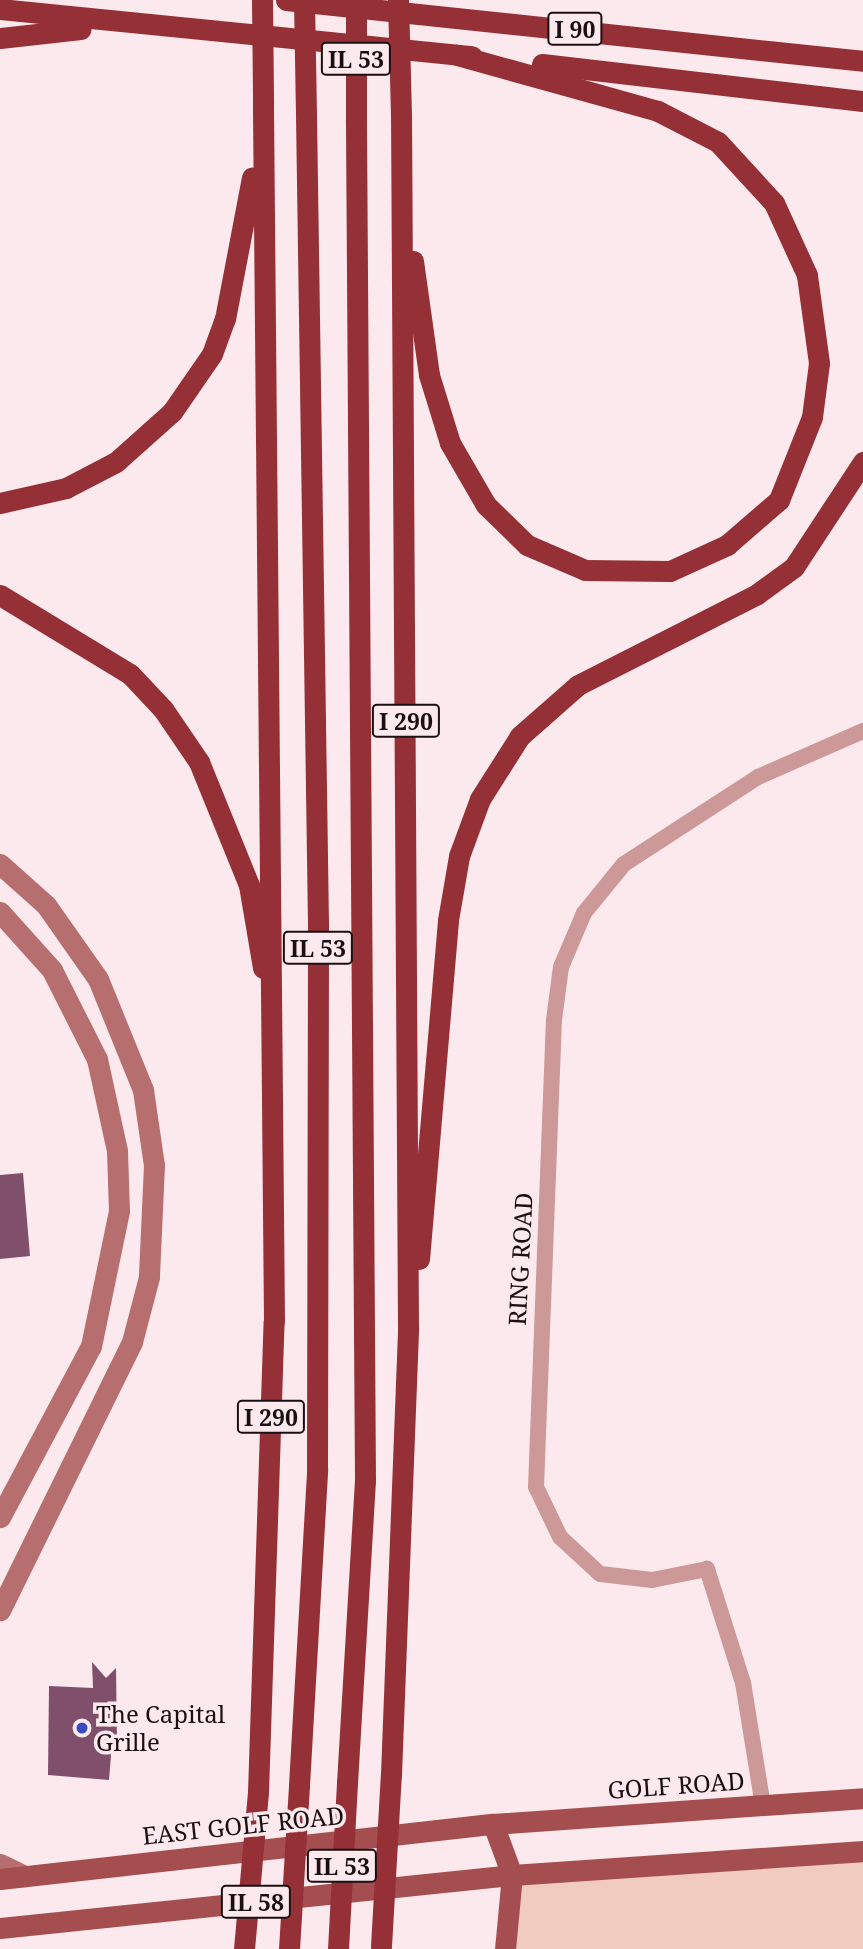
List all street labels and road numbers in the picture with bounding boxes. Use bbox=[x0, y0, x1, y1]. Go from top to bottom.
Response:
road number: I 90 bbox=[547, 10, 603, 48]
road number: IL 53 bbox=[319, 40, 393, 78]
road number: I 290 bbox=[371, 702, 441, 740]
road number: IL 53 bbox=[281, 928, 355, 967]
street label: RING ROAD bbox=[502, 1192, 538, 1326]
road number: I 290 bbox=[236, 1398, 306, 1436]
street label: GOLF ROAD bbox=[607, 1766, 745, 1804]
street label: EAST GOLF ROAD bbox=[141, 1800, 345, 1850]
road number: IL 53 bbox=[305, 1846, 379, 1885]
road number: IL 58 bbox=[219, 1882, 293, 1922]

